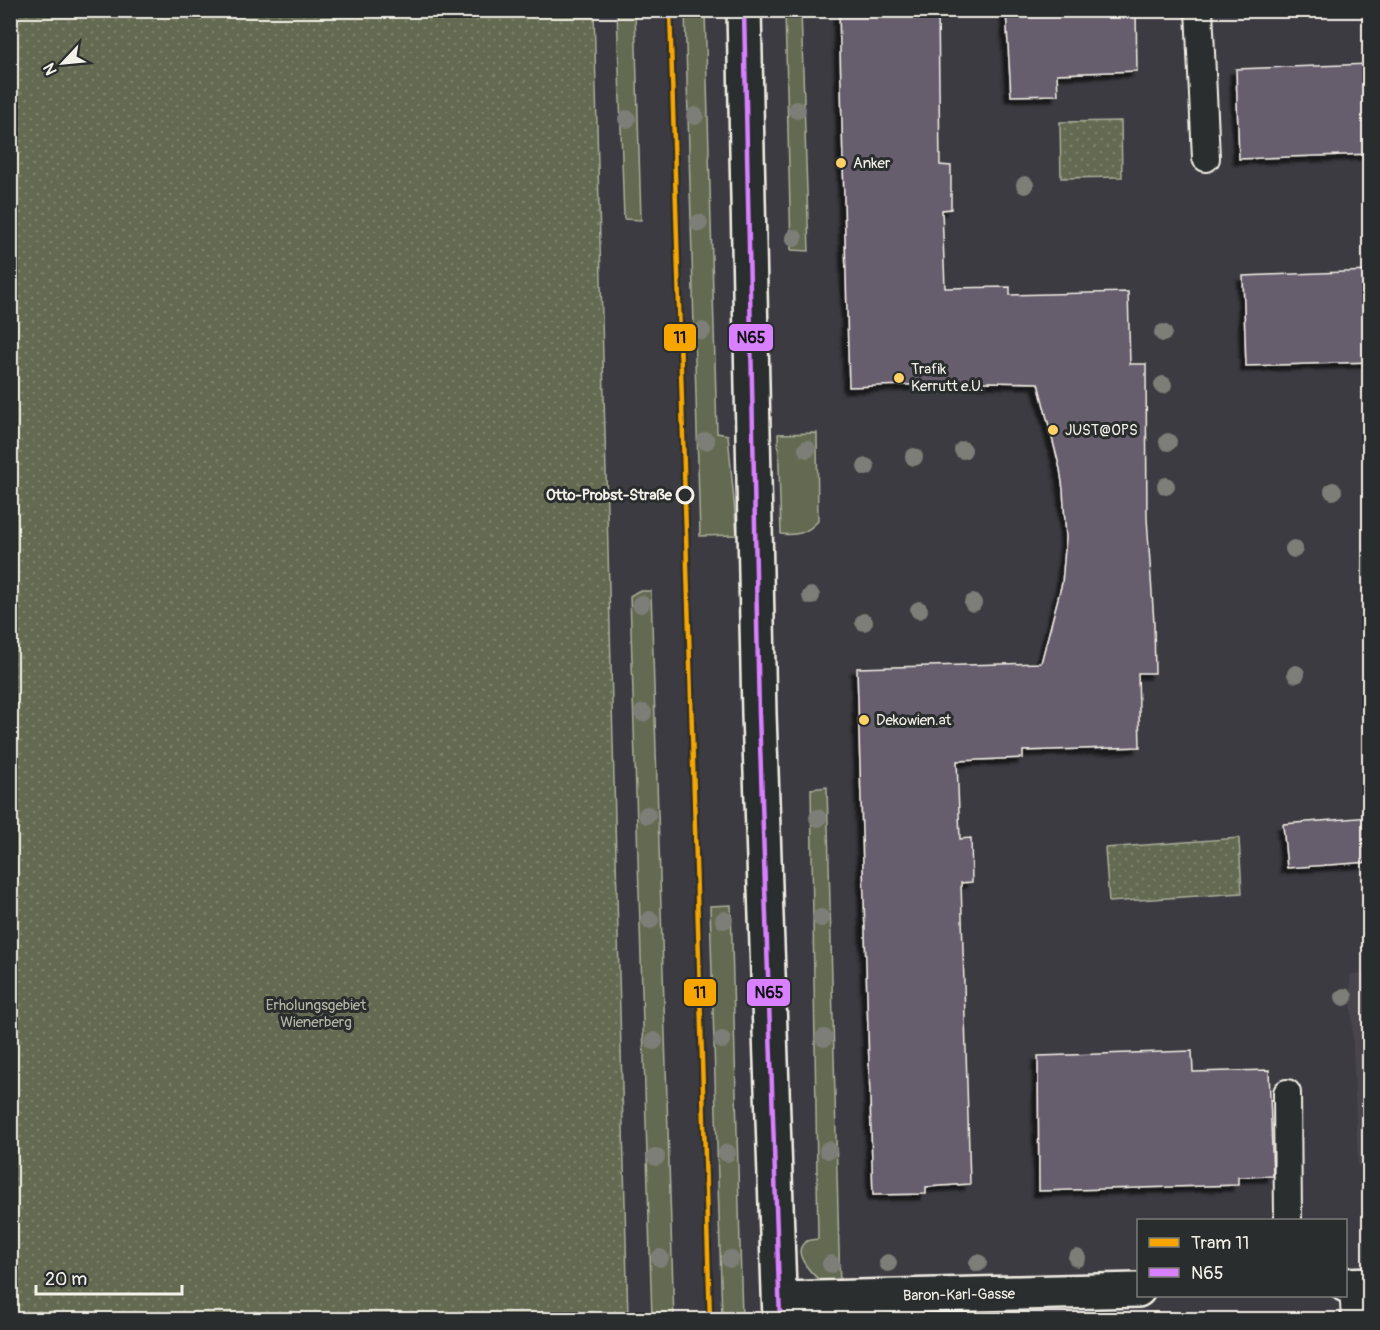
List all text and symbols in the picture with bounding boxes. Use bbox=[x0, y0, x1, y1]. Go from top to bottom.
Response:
north arrow bbox=[33, 33, 93, 93]
text: N bbox=[39, 60, 62, 78]
place label: Anker bbox=[853, 154, 891, 173]
marker: Anker bbox=[834, 156, 848, 170]
line badge: 11 bbox=[663, 323, 697, 352]
line badge: N65 bbox=[728, 323, 774, 352]
text: 11 bbox=[674, 328, 686, 348]
text: N65 bbox=[737, 328, 766, 348]
place label: Trafik Kerrutt e.U. bbox=[911, 360, 983, 396]
marker: Trafik Kerrutt e.U. bbox=[892, 371, 906, 385]
place label: JUST@OPS bbox=[1065, 421, 1138, 440]
marker: JUST@OPS bbox=[1046, 423, 1060, 437]
place label: Otto-Probst-Straße bbox=[546, 486, 673, 505]
marker: Otto-Probst-Straße bbox=[676, 486, 694, 504]
place label: Dekowien.at bbox=[876, 711, 952, 730]
marker: Dekowien.at bbox=[857, 713, 871, 727]
line badge: 11 bbox=[683, 978, 717, 1007]
line badge: N65 bbox=[746, 978, 791, 1007]
text: 11 bbox=[694, 983, 706, 1003]
text: N65 bbox=[755, 983, 784, 1003]
park label: Erholungsgebiet Wienerberg bbox=[266, 996, 367, 1032]
legend bbox=[1137, 1219, 1347, 1297]
text: Tram 11 bbox=[1191, 1232, 1249, 1255]
scale bar bbox=[36, 1258, 182, 1296]
text: N65 bbox=[1191, 1262, 1223, 1285]
text: 20 m bbox=[45, 1268, 87, 1291]
street label: Baron-Karl-Gasse bbox=[903, 1285, 1016, 1305]

